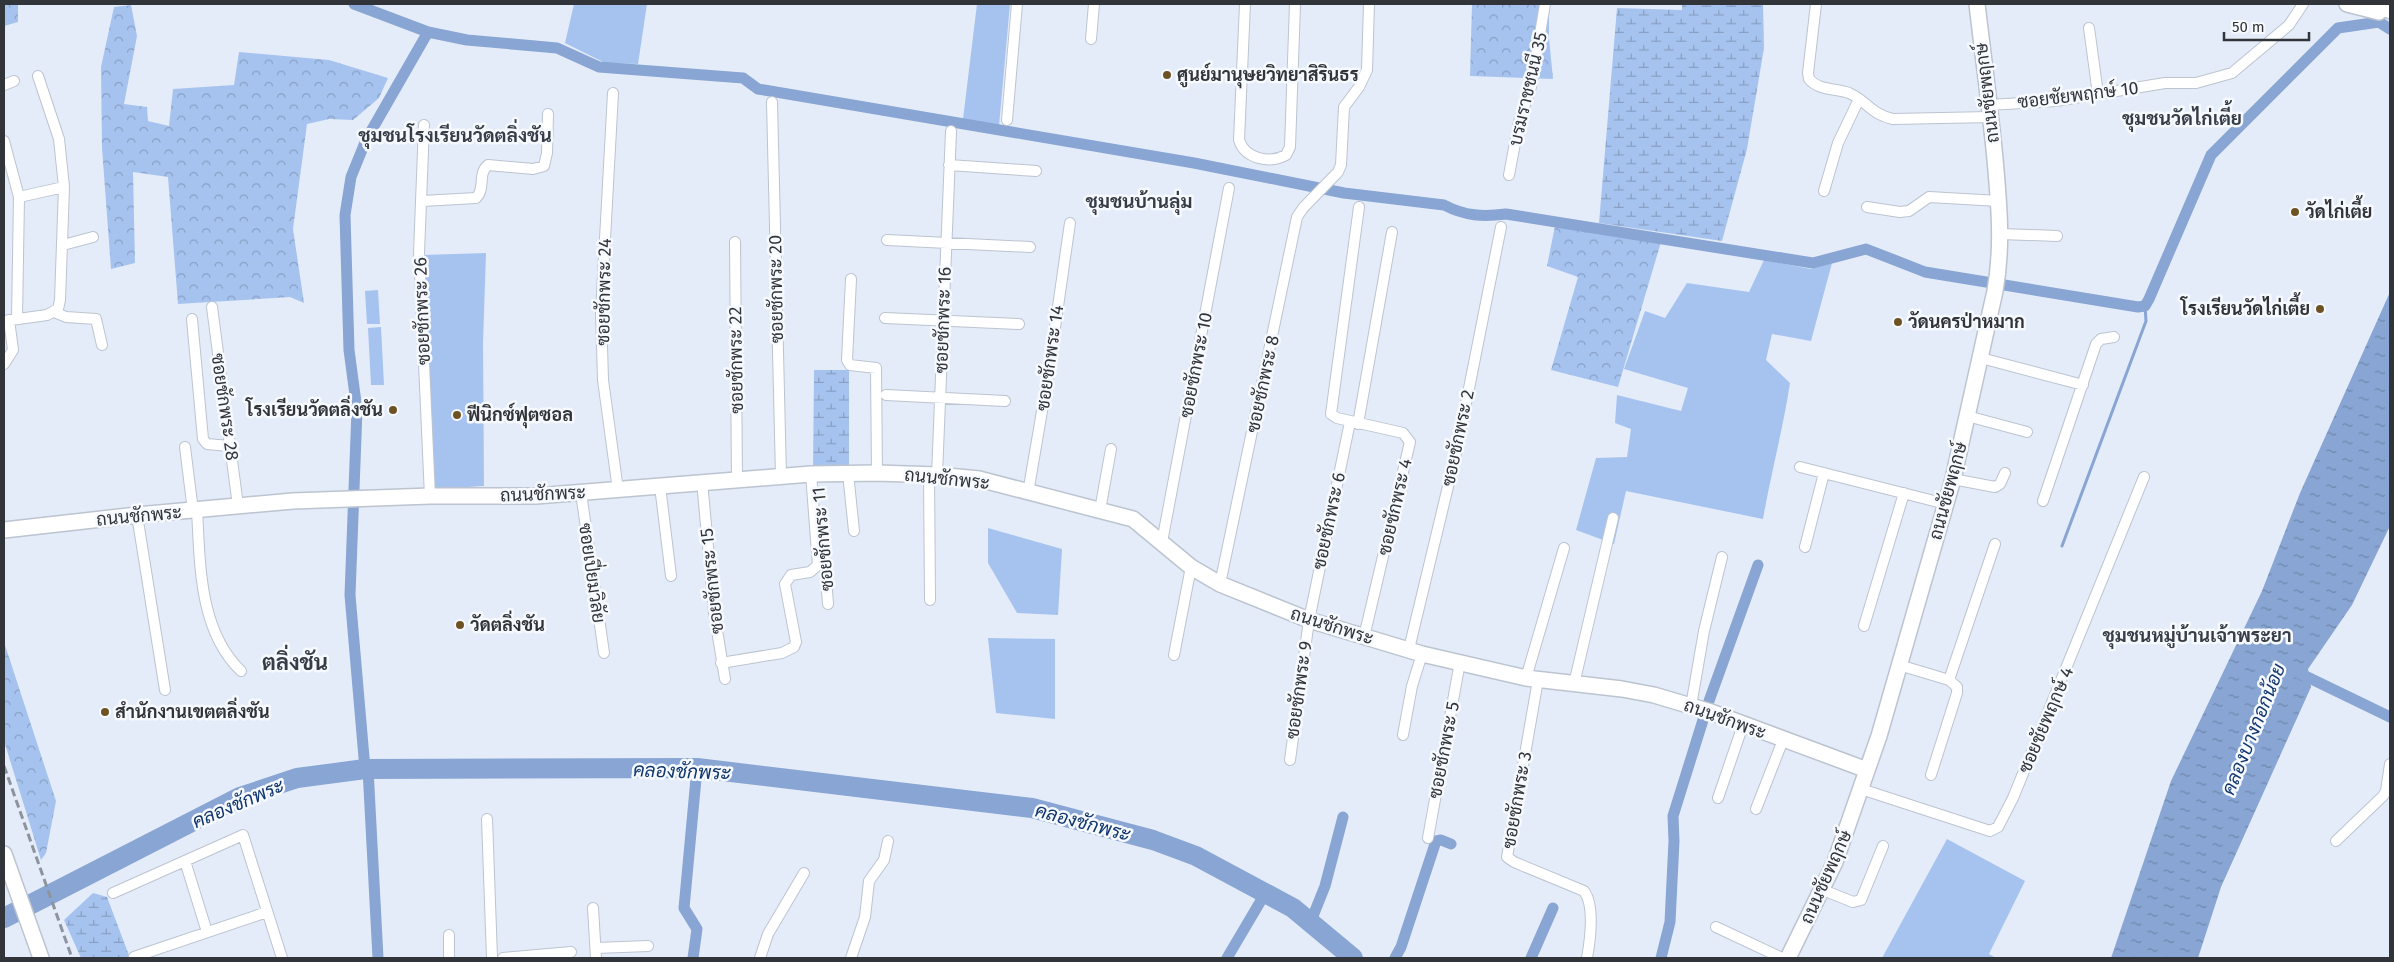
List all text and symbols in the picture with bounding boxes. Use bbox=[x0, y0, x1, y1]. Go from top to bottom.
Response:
scale bar bbox=[2224, 10, 2309, 42]
text: 50 m bbox=[2232, 18, 2265, 36]
street label: บรมราชชนนี 35 bbox=[1502, 29, 1552, 148]
street label: ถนนชัยพฤกษ์ bbox=[1968, 41, 2004, 144]
place label: ศูนย์มานุษยวิทยาสิรินธร bbox=[1177, 62, 1359, 89]
marker: ศูนย์มานุษยวิทยาสิรินธร bbox=[1161, 69, 1173, 81]
street label: ซอยชัยพฤกษ์ 10 bbox=[2016, 75, 2140, 113]
district label: ชุมชนวัดไก่เตี้ย bbox=[2122, 100, 2242, 133]
district label: ชุมชนโรงเรียนวัดตลิ่งชัน bbox=[358, 119, 552, 150]
district label: ชุมชนบ้านลุ่ม bbox=[1086, 190, 1192, 216]
place label: วัดไก่เตี้ย bbox=[2305, 195, 2372, 223]
marker: วัดไก่เตี้ย bbox=[2289, 206, 2301, 218]
street label: ซอยชักพระ 20 bbox=[764, 235, 788, 343]
street label: ซอยชักพระ 24 bbox=[592, 238, 616, 346]
street label: ซอยชักพระ 26 bbox=[409, 257, 435, 365]
street label: ซอยชักพระ 16 bbox=[930, 266, 956, 374]
place label: โรงเรียนวัดไก่เตี้ย bbox=[2180, 292, 2310, 320]
street label: ซอยชักพระ 14 bbox=[1032, 303, 1068, 412]
marker: โรงเรียนวัดไก่เตี้ย bbox=[2314, 303, 2326, 315]
street label: ซอยชักพระ 22 bbox=[724, 306, 748, 414]
street label: ซอยชักพระ 10 bbox=[1175, 310, 1217, 420]
place label: วัดนครป่าหมาก bbox=[1908, 311, 2025, 333]
marker: วัดนครป่าหมาก bbox=[1892, 316, 1904, 328]
street label: ซอยชักพระ 8 bbox=[1242, 333, 1284, 435]
street label: ซอยชักพระ 28 bbox=[207, 352, 243, 462]
street label: ซอยชักพระ 2 bbox=[1437, 388, 1479, 488]
place label: โรงเรียนวัดตลิ่งชัน bbox=[245, 395, 383, 421]
place label: ฟีนิกซ์ฟุตซอล bbox=[467, 402, 573, 429]
marker: โรงเรียนวัดตลิ่งชัน bbox=[387, 404, 399, 416]
marker: ฟีนิกซ์ฟุตซอล bbox=[451, 409, 463, 421]
street label: ถนนชัยพฤกษ์ bbox=[1922, 438, 1972, 542]
street label: ซอยชักพระ 4 bbox=[1373, 456, 1417, 558]
street label: ถนนชักพระ bbox=[903, 464, 991, 494]
street label: ซอยชักพระ 6 bbox=[1308, 470, 1350, 572]
street label: ถนนชักพระ bbox=[500, 482, 586, 506]
street label: ซอยชักพระ 11 bbox=[807, 486, 839, 592]
street label: ถนนชักพระ bbox=[95, 501, 183, 531]
street label: ซอยเปี่ยมวิลัย bbox=[574, 521, 615, 624]
street label: ซอยชักพระ 15 bbox=[696, 527, 728, 635]
street label: ถนนชักพระ bbox=[1288, 602, 1376, 650]
place label: วัดตลิ่งชัน bbox=[470, 610, 545, 636]
marker: วัดตลิ่งชัน bbox=[454, 619, 466, 631]
district label: ชุมชนหมู่บ้านเจ้าพระยา bbox=[2102, 624, 2292, 650]
street label: ซอยชักพระ 9 bbox=[1281, 640, 1317, 740]
district label: ตลิ่งชัน bbox=[262, 644, 328, 676]
water label: คลองบางกอกน้อย bbox=[2217, 660, 2290, 798]
street label: ซอยชัยพฤกษ์ 4 bbox=[2012, 662, 2078, 777]
street label: ถนนชักพระ bbox=[1681, 694, 1769, 744]
place label: สำนักงานเขตตลิ่งชัน bbox=[115, 697, 270, 723]
street label: ซอยชักพระ 5 bbox=[1424, 700, 1464, 800]
marker: สำนักงานเขตตลิ่งชัน bbox=[99, 706, 111, 718]
street label: ซอยชักพระ 3 bbox=[1498, 750, 1536, 850]
water label: คลองชักพระ bbox=[633, 758, 732, 785]
water label: คลองชักพระ bbox=[189, 773, 288, 833]
water label: คลองชักพระ bbox=[1033, 799, 1134, 846]
street label: ถนนชัยพฤกษ์ bbox=[1794, 825, 1857, 927]

